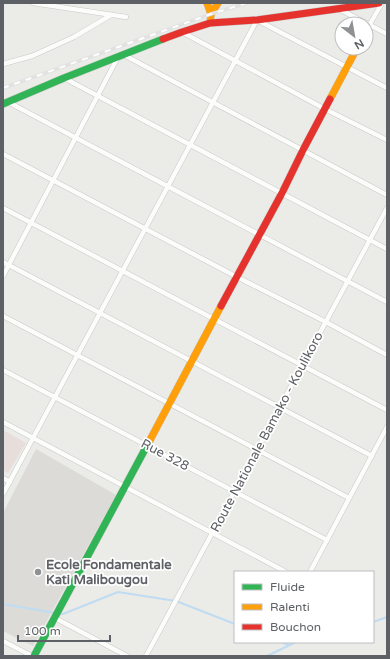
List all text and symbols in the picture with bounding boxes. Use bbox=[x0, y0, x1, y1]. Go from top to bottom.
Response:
north arrow bbox=[334, 16, 374, 56]
text: N bbox=[352, 36, 366, 52]
street label: Route Nationale Bamako - Koulikoro bbox=[207, 329, 327, 535]
street label: Rue 328 bbox=[138, 436, 192, 474]
place label: Ecole Fondamentale Kati Malibougou bbox=[46, 557, 172, 588]
marker: Ecole Fondamentale Kati Malibougou bbox=[33, 567, 43, 577]
legend bbox=[234, 571, 374, 643]
text: Fluide bbox=[270, 580, 305, 594]
text: Ralenti bbox=[270, 600, 310, 614]
scale bar bbox=[18, 617, 110, 643]
text: Bouchon bbox=[270, 620, 321, 634]
text: 100 m bbox=[24, 624, 61, 638]

